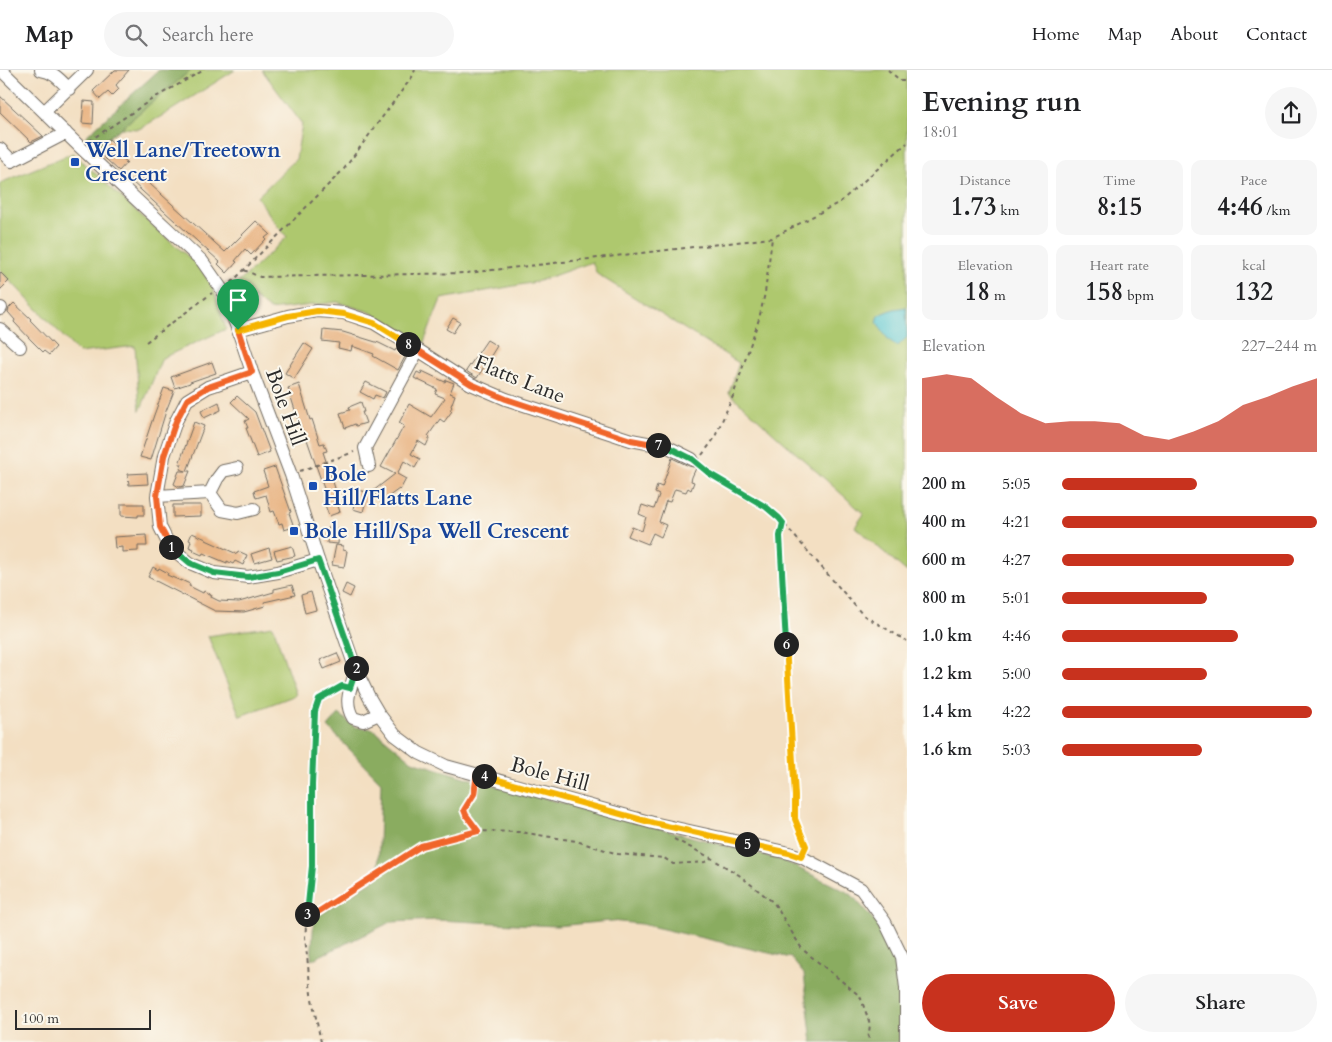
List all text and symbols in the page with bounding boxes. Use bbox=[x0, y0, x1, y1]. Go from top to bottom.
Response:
search box bbox=[104, 12, 454, 57]
text: Map bbox=[25, 18, 74, 51]
icon: search bbox=[122, 21, 150, 49]
text: Search here bbox=[162, 22, 254, 48]
text: Home bbox=[1032, 22, 1080, 47]
text: Map bbox=[1108, 22, 1142, 47]
text: About bbox=[1170, 22, 1218, 47]
text: Contact bbox=[1246, 22, 1307, 47]
text: Evening run bbox=[922, 83, 1081, 121]
button: share bbox=[1265, 87, 1317, 139]
text: 18:01 bbox=[922, 121, 959, 143]
place label: Well Lane/Treetown Crescent bbox=[84, 136, 281, 189]
marker: Well Lane/Treetown Crescent bbox=[69, 156, 81, 168]
text: Distance bbox=[960, 171, 1011, 190]
text: Time bbox=[1103, 171, 1136, 190]
text: Pace bbox=[1240, 171, 1267, 190]
text: 1.73 bbox=[951, 190, 996, 224]
text: 8:15 bbox=[1097, 190, 1142, 224]
text: 4:46 bbox=[1217, 190, 1263, 224]
text: km bbox=[996, 201, 1020, 220]
text: /km bbox=[1263, 201, 1290, 220]
text: Elevation bbox=[957, 256, 1013, 275]
text: Heart rate bbox=[1090, 256, 1149, 275]
text: kcal bbox=[1242, 256, 1266, 275]
text: 18 bbox=[965, 275, 990, 309]
text: 158 bbox=[1085, 275, 1123, 309]
text: 132 bbox=[1235, 275, 1273, 309]
pin bbox=[217, 279, 259, 330]
icon: arrive bbox=[224, 286, 252, 314]
text: m bbox=[990, 286, 1006, 305]
text: bpm bbox=[1123, 286, 1154, 305]
pin: 8 bbox=[396, 332, 420, 356]
text: 8 bbox=[405, 335, 412, 354]
text: Elevation bbox=[922, 335, 986, 357]
text: 227–244 m bbox=[1241, 335, 1317, 357]
street label: Flatts Lane bbox=[470, 348, 570, 411]
street label: Bole Hill bbox=[258, 364, 313, 450]
pin: 7 bbox=[646, 432, 670, 458]
text: 7 bbox=[655, 436, 662, 455]
place label: Bole Hill/Flatts Lane bbox=[323, 460, 473, 513]
text: 200 m bbox=[922, 473, 966, 495]
text: 5:05 bbox=[1002, 473, 1031, 495]
marker: Bole Hill/Flatts Lane bbox=[307, 480, 319, 492]
text: 400 m bbox=[922, 511, 966, 533]
text: 4:21 bbox=[1002, 511, 1031, 533]
place label: Bole Hill/Spa Well Crescent bbox=[304, 517, 570, 546]
marker: Bole Hill/Spa Well Crescent bbox=[288, 525, 300, 537]
pin: 1 bbox=[158, 534, 184, 560]
text: 1 bbox=[168, 538, 175, 557]
text: 600 m bbox=[922, 549, 966, 571]
text: 4:27 bbox=[1002, 549, 1031, 571]
text: 800 m bbox=[922, 587, 966, 609]
text: 5:01 bbox=[1002, 587, 1031, 609]
text: 1.0 km bbox=[922, 625, 972, 647]
text: 4:46 bbox=[1002, 625, 1031, 647]
pin: 6 bbox=[774, 632, 798, 656]
text: 6 bbox=[783, 635, 790, 654]
pin: 2 bbox=[344, 656, 368, 680]
text: 2 bbox=[353, 659, 360, 678]
text: 1.2 km bbox=[922, 663, 972, 685]
text: 5:00 bbox=[1002, 663, 1031, 685]
text: 1.4 km bbox=[922, 701, 972, 723]
text: 4:22 bbox=[1002, 701, 1031, 723]
text: 1.6 km bbox=[922, 739, 972, 761]
text: 5:03 bbox=[1002, 739, 1031, 761]
street label: Bole Hill bbox=[507, 750, 592, 799]
pin: 4 bbox=[472, 764, 496, 788]
text: 4 bbox=[481, 767, 488, 786]
pin: 5 bbox=[734, 832, 760, 856]
text: 5 bbox=[744, 835, 751, 854]
pin: 3 bbox=[294, 902, 320, 926]
text: 3 bbox=[304, 905, 311, 924]
button: Save bbox=[922, 974, 1115, 1032]
button: Share bbox=[1125, 974, 1317, 1032]
scale bar bbox=[15, 1007, 151, 1030]
text: 100 m bbox=[22, 1009, 59, 1028]

